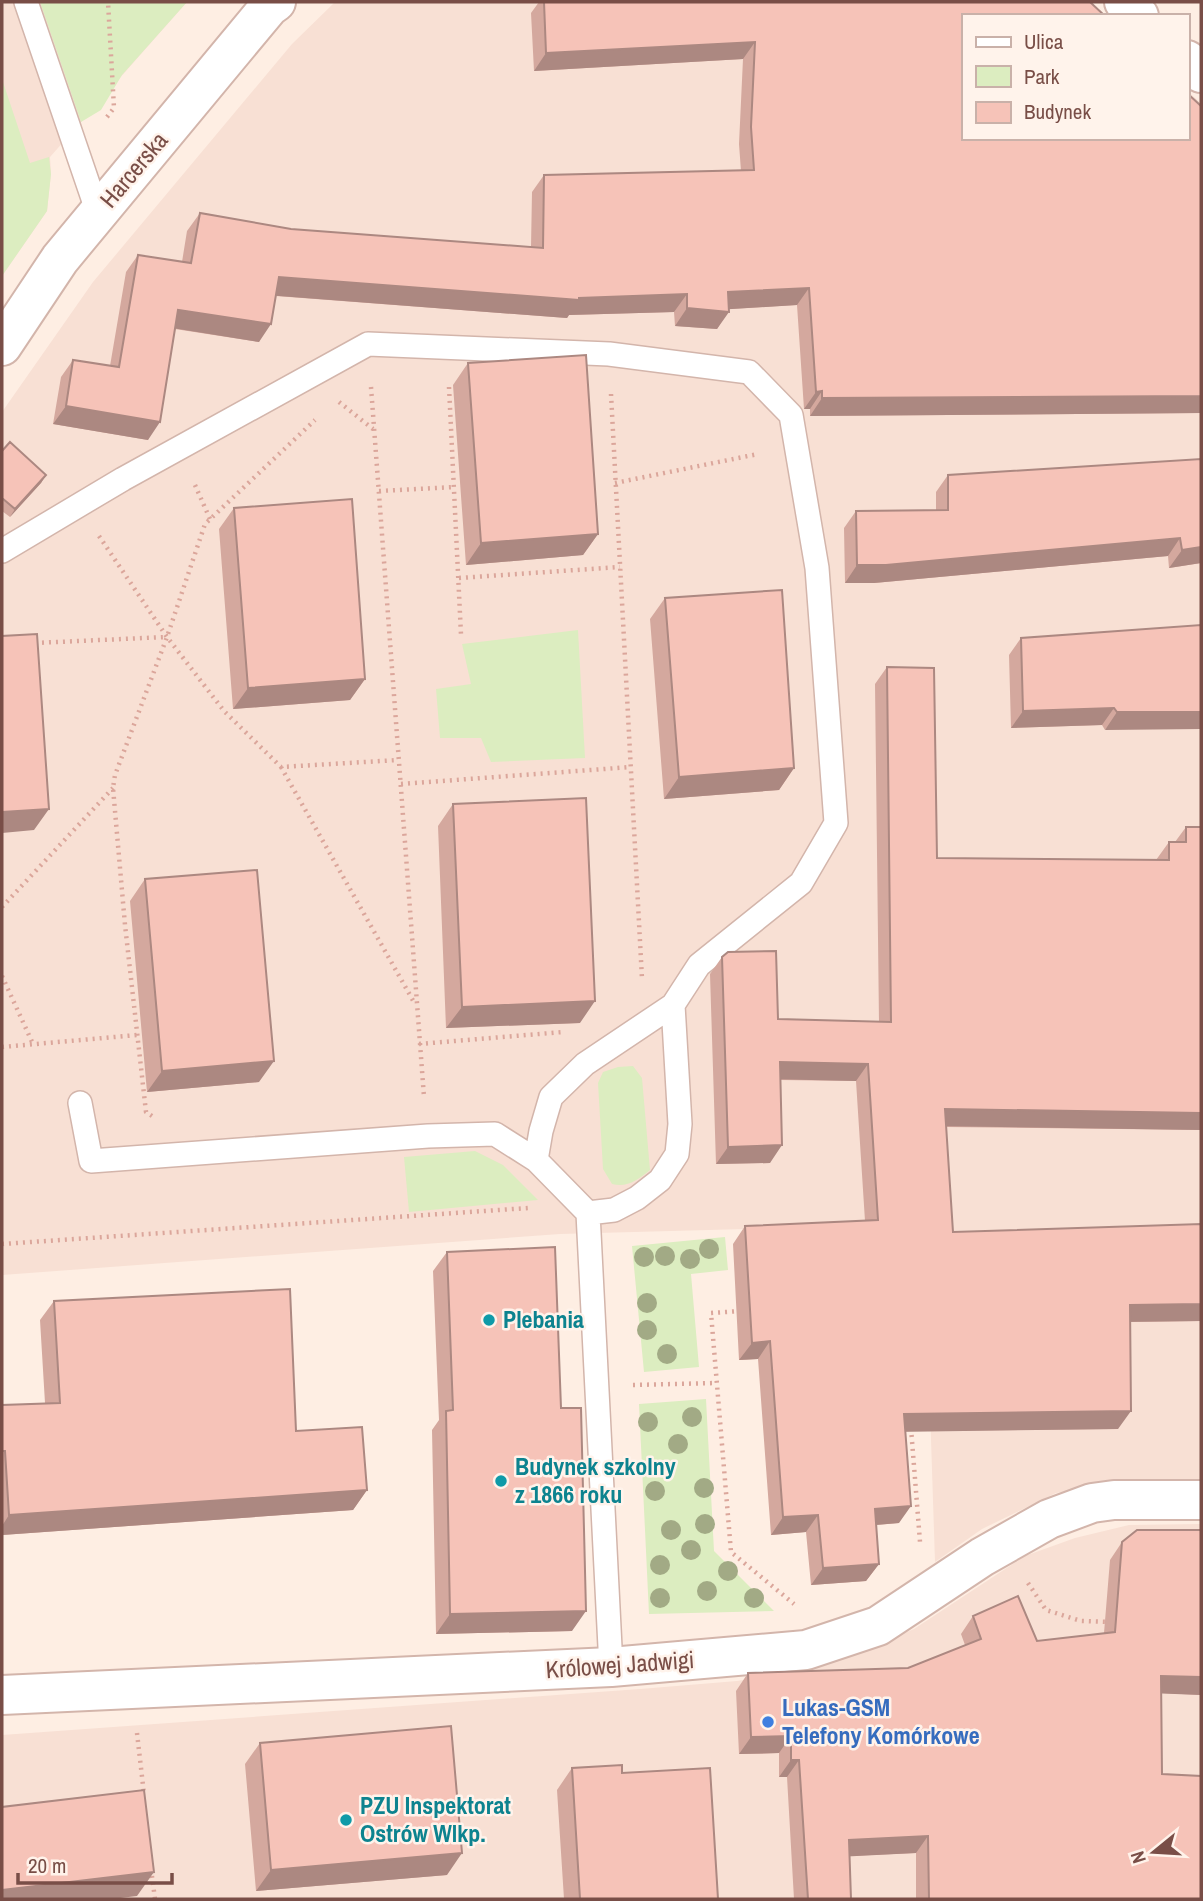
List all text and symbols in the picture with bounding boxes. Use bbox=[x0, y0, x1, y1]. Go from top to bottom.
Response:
legend bbox=[962, 14, 1189, 140]
text: Ulica bbox=[1024, 27, 1064, 56]
text: Park bbox=[1024, 62, 1060, 91]
text: Budynek bbox=[1024, 97, 1091, 126]
street label: Harcerska bbox=[92, 125, 174, 214]
place label: Plebania bbox=[503, 1303, 584, 1335]
marker: Plebania bbox=[481, 1312, 497, 1328]
place label: Budynek szkolny z 1866 roku bbox=[515, 1450, 676, 1510]
marker: Budynek szkolny z 1866 roku bbox=[493, 1473, 509, 1489]
street label: Królowej Jadwigi bbox=[545, 1643, 695, 1685]
place label: Lukas-GSM Telefony Komórkowe bbox=[782, 1691, 980, 1751]
marker: Lukas-GSM Telefony Komórkowe bbox=[760, 1714, 776, 1730]
place label: PZU Inspektorat Ostrów Wlkp. bbox=[360, 1789, 511, 1849]
marker: PZU Inspektorat Ostrów Wlkp. bbox=[338, 1812, 354, 1828]
north arrow bbox=[1119, 1817, 1189, 1887]
scale bar bbox=[18, 1842, 172, 1886]
text: N bbox=[1124, 1848, 1152, 1867]
text: 20 m bbox=[28, 1851, 66, 1880]

